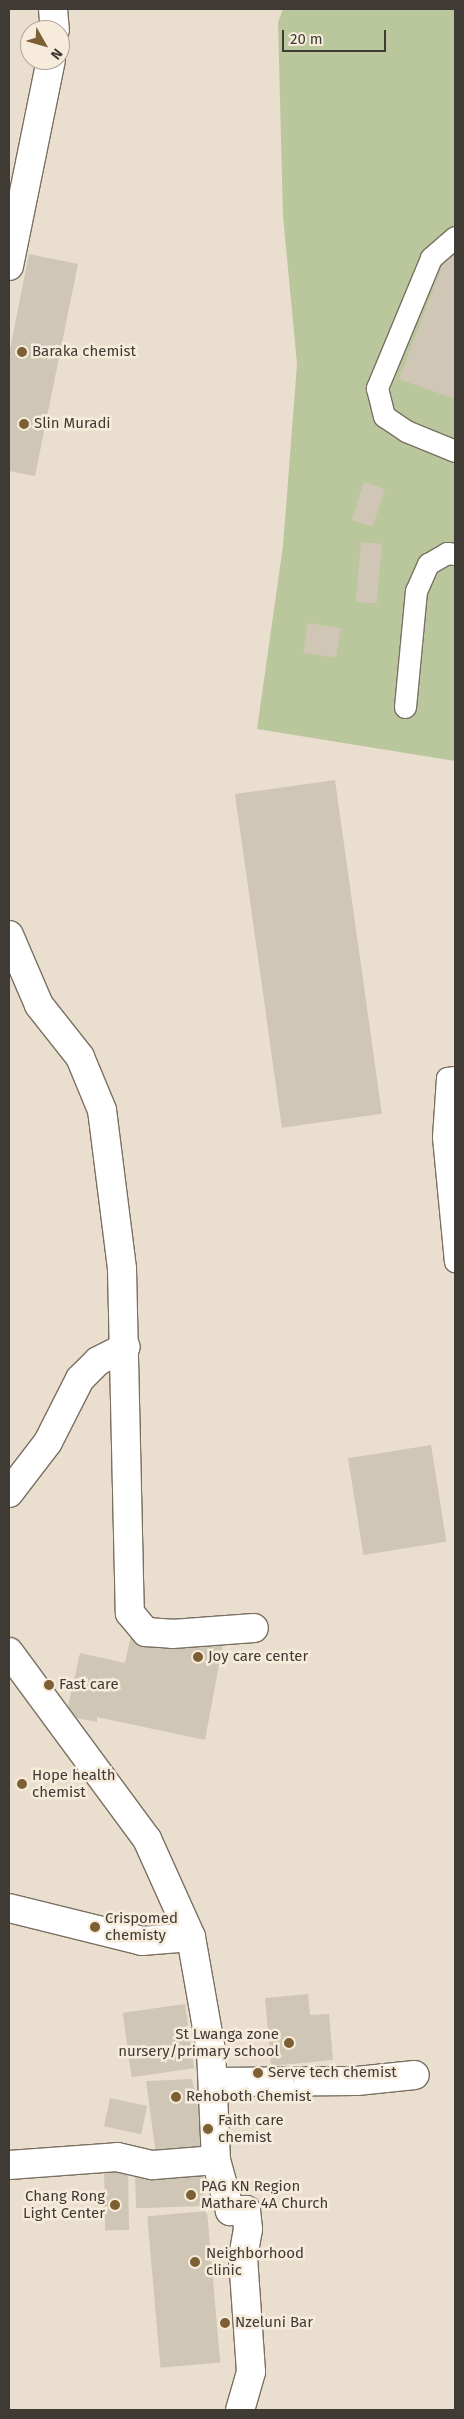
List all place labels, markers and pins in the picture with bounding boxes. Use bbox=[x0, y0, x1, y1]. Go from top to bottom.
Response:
place label: Baraka chemist bbox=[32, 343, 136, 361]
marker: Baraka chemist bbox=[16, 346, 28, 358]
place label: Slin Muradi bbox=[34, 415, 111, 433]
marker: Slin Muradi bbox=[18, 418, 30, 430]
place label: Joy care center bbox=[208, 1648, 308, 1666]
marker: Joy care center bbox=[192, 1651, 204, 1663]
place label: Fast care bbox=[59, 1676, 119, 1694]
marker: Fast care bbox=[43, 1679, 55, 1691]
place label: Hope health chemist bbox=[32, 1766, 115, 1801]
marker: Hope health chemist bbox=[16, 1778, 28, 1790]
place label: Crispomed chemisty bbox=[105, 1909, 178, 1944]
marker: Crispomed chemisty bbox=[89, 1921, 101, 1933]
place label: St Lwanga zone nursery/primary school bbox=[118, 2025, 279, 2060]
marker: St Lwanga zone nursery/primary school bbox=[283, 2037, 295, 2049]
place label: Serve tech chemist bbox=[268, 2064, 397, 2082]
marker: Serve tech chemist bbox=[252, 2067, 264, 2079]
place label: Rehoboth Chemist bbox=[186, 2088, 311, 2106]
marker: Rehoboth Chemist bbox=[170, 2091, 182, 2103]
place label: Faith care chemist bbox=[218, 2111, 284, 2146]
marker: Faith care chemist bbox=[202, 2123, 214, 2135]
place label: PAG KN Region Mathare 4A Church bbox=[201, 2177, 328, 2212]
place label: Chang Rong Light Center bbox=[23, 2187, 105, 2222]
marker: PAG KN Region Mathare 4A Church bbox=[185, 2189, 197, 2201]
marker: Chang Rong Light Center bbox=[109, 2199, 121, 2211]
place label: Neighborhood clinic bbox=[206, 2244, 304, 2279]
marker: Neighborhood clinic bbox=[188, 2255, 202, 2269]
place label: Nzeluni Bar bbox=[235, 2314, 313, 2332]
marker: Nzeluni Bar bbox=[219, 2317, 231, 2329]

